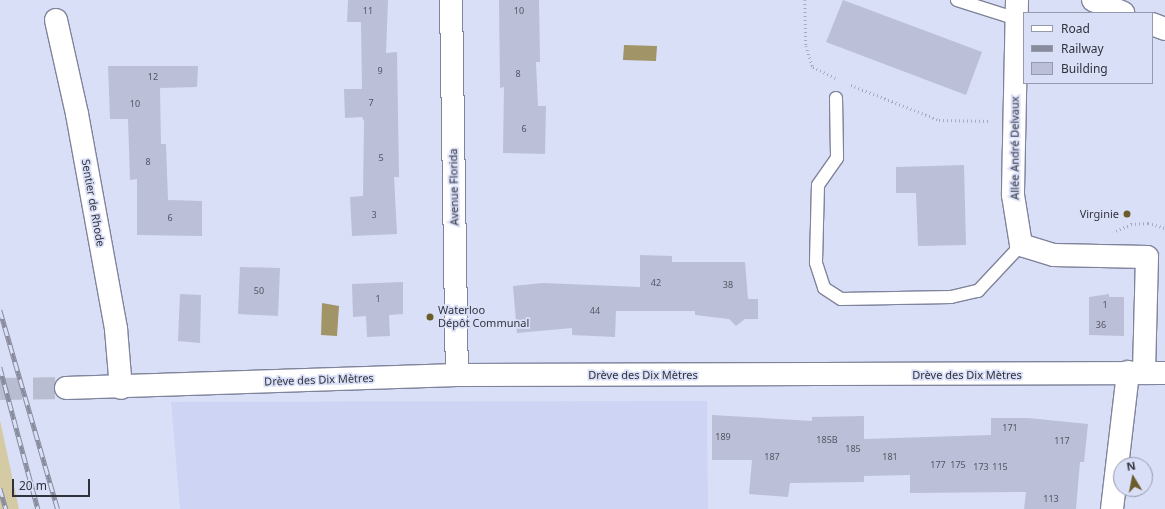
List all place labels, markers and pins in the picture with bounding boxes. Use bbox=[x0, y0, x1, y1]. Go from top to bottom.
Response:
place label: Virginie bbox=[1080, 207, 1119, 221]
marker: Virginie bbox=[1122, 209, 1132, 219]
place label: Waterloo Dépôt Communal bbox=[438, 304, 529, 330]
marker: Waterloo Dépôt Communal bbox=[425, 312, 435, 322]

